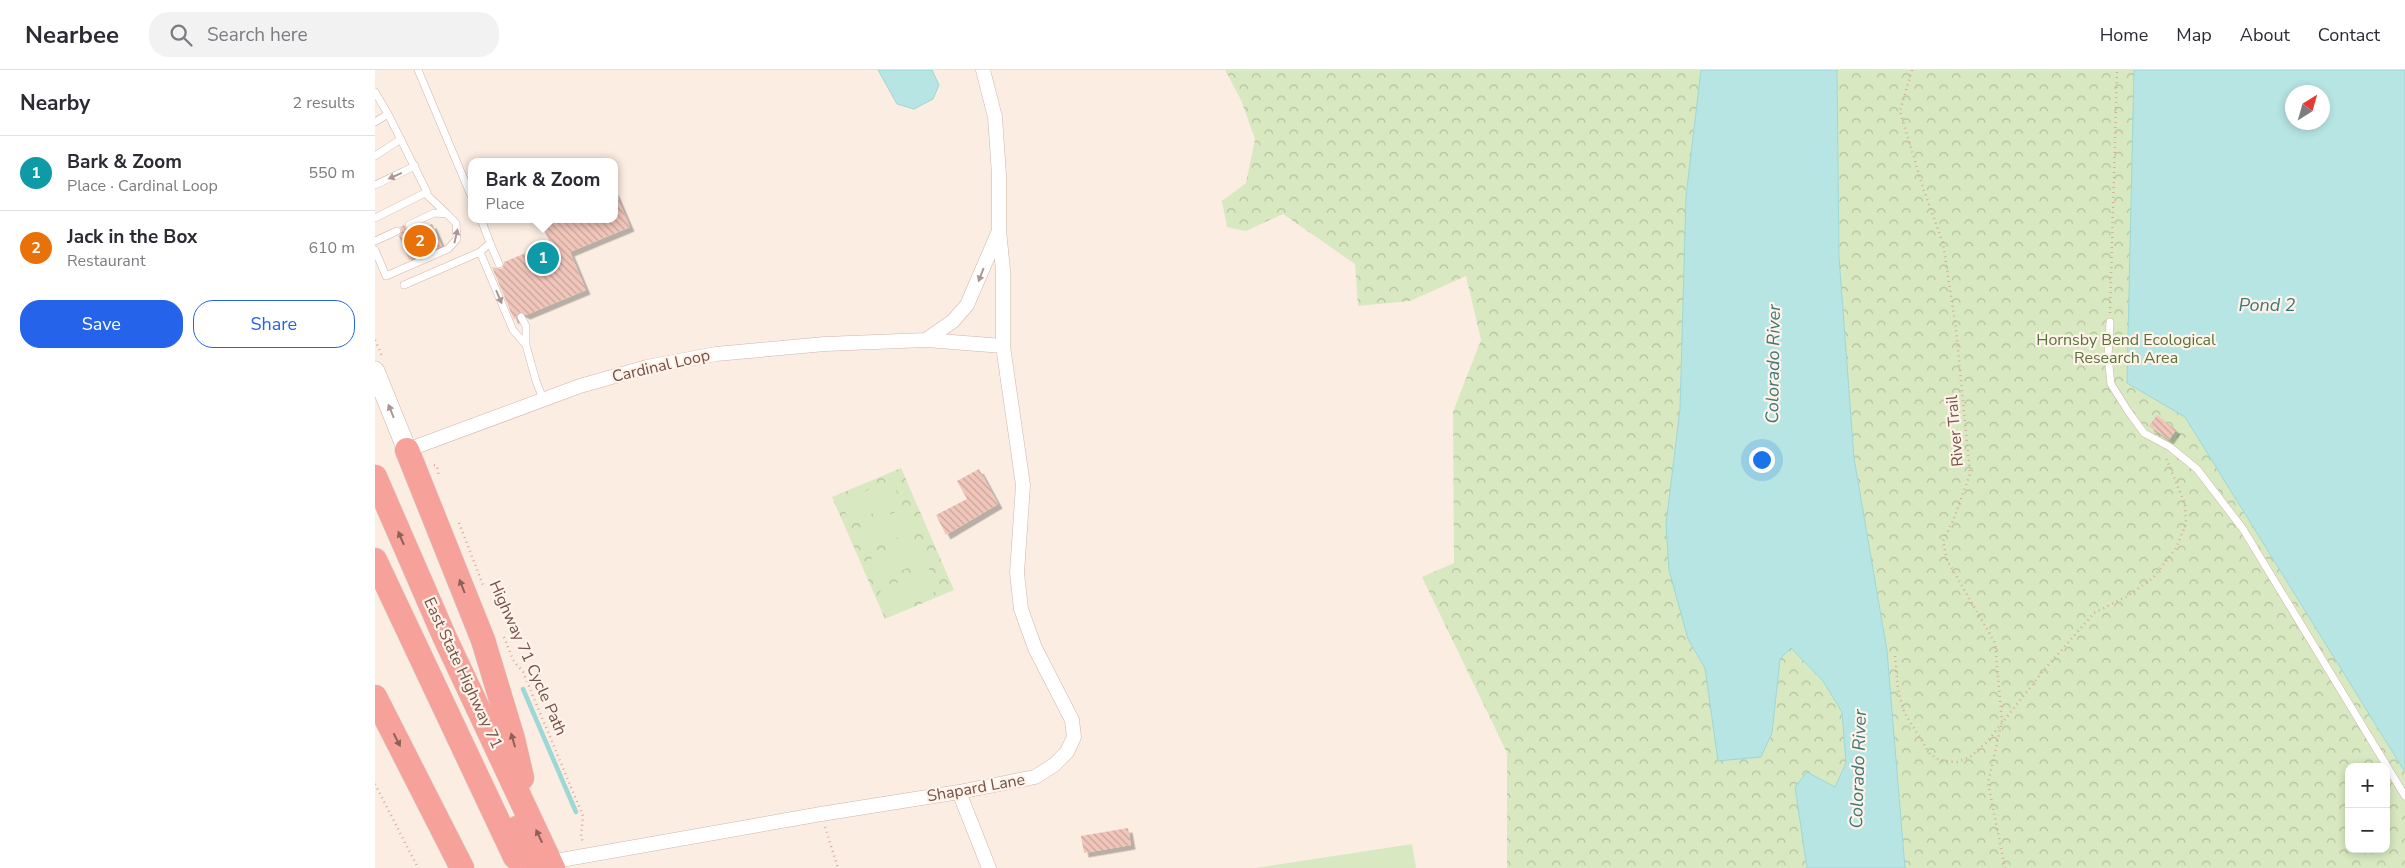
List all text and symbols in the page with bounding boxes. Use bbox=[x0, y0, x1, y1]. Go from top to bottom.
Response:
search box bbox=[149, 12, 499, 57]
text: Nearbee bbox=[25, 19, 119, 51]
icon: search bbox=[167, 21, 195, 49]
text: Search here bbox=[207, 22, 308, 48]
text: Home bbox=[2100, 23, 2148, 47]
text: Map bbox=[2176, 23, 2212, 47]
text: About bbox=[2240, 23, 2290, 47]
text: Contact bbox=[2318, 23, 2380, 47]
north arrow bbox=[2285, 85, 2330, 130]
text: Nearby bbox=[20, 89, 90, 117]
text: 2 results bbox=[293, 92, 355, 114]
text: Bark & Zoom bbox=[67, 149, 182, 175]
popup bbox=[468, 158, 618, 223]
text: 1 bbox=[31, 162, 41, 184]
text: 550 m bbox=[308, 162, 355, 184]
text: Bark & Zoom bbox=[486, 167, 600, 193]
one-way arrow bbox=[388, 172, 402, 180]
text: Place · Cardinal Loop bbox=[67, 175, 218, 197]
text: Place bbox=[486, 193, 525, 215]
pin: 2 bbox=[404, 222, 436, 260]
text: Jack in the Box bbox=[67, 224, 198, 250]
one-way arrow bbox=[452, 228, 460, 244]
text: 2 bbox=[31, 237, 41, 259]
text: 610 m bbox=[308, 237, 355, 259]
pin: 1 bbox=[527, 239, 559, 277]
text: Restaurant bbox=[67, 250, 146, 272]
one-way arrow bbox=[977, 268, 985, 283]
one-way arrow bbox=[495, 290, 503, 304]
water label: Pond 2 bbox=[2238, 293, 2296, 317]
button: Save bbox=[20, 300, 183, 348]
button: Share bbox=[193, 300, 355, 348]
water label: Colorado River bbox=[1760, 304, 1786, 424]
park label: Hornsby Bend Ecological Research Area bbox=[2036, 329, 2216, 369]
street label: Cardinal Loop bbox=[610, 344, 712, 388]
street label: River Trail bbox=[1941, 394, 1969, 468]
one-way arrow bbox=[387, 403, 395, 418]
your location bbox=[1749, 447, 1775, 473]
one-way arrow bbox=[397, 531, 405, 545]
street label: Highway 71 Cycle Path bbox=[484, 577, 572, 739]
one-way arrow bbox=[458, 578, 465, 593]
street label: East State Highway 71 bbox=[418, 594, 508, 752]
water label: Colorado River bbox=[1844, 708, 1872, 829]
one-way arrow bbox=[509, 732, 517, 747]
one-way arrow bbox=[393, 733, 401, 747]
map controls bbox=[2345, 763, 2390, 853]
button: + bbox=[2345, 763, 2390, 808]
street label: Shapard Lane bbox=[925, 769, 1027, 807]
button: − bbox=[2345, 808, 2390, 853]
one-way arrow bbox=[534, 829, 542, 843]

